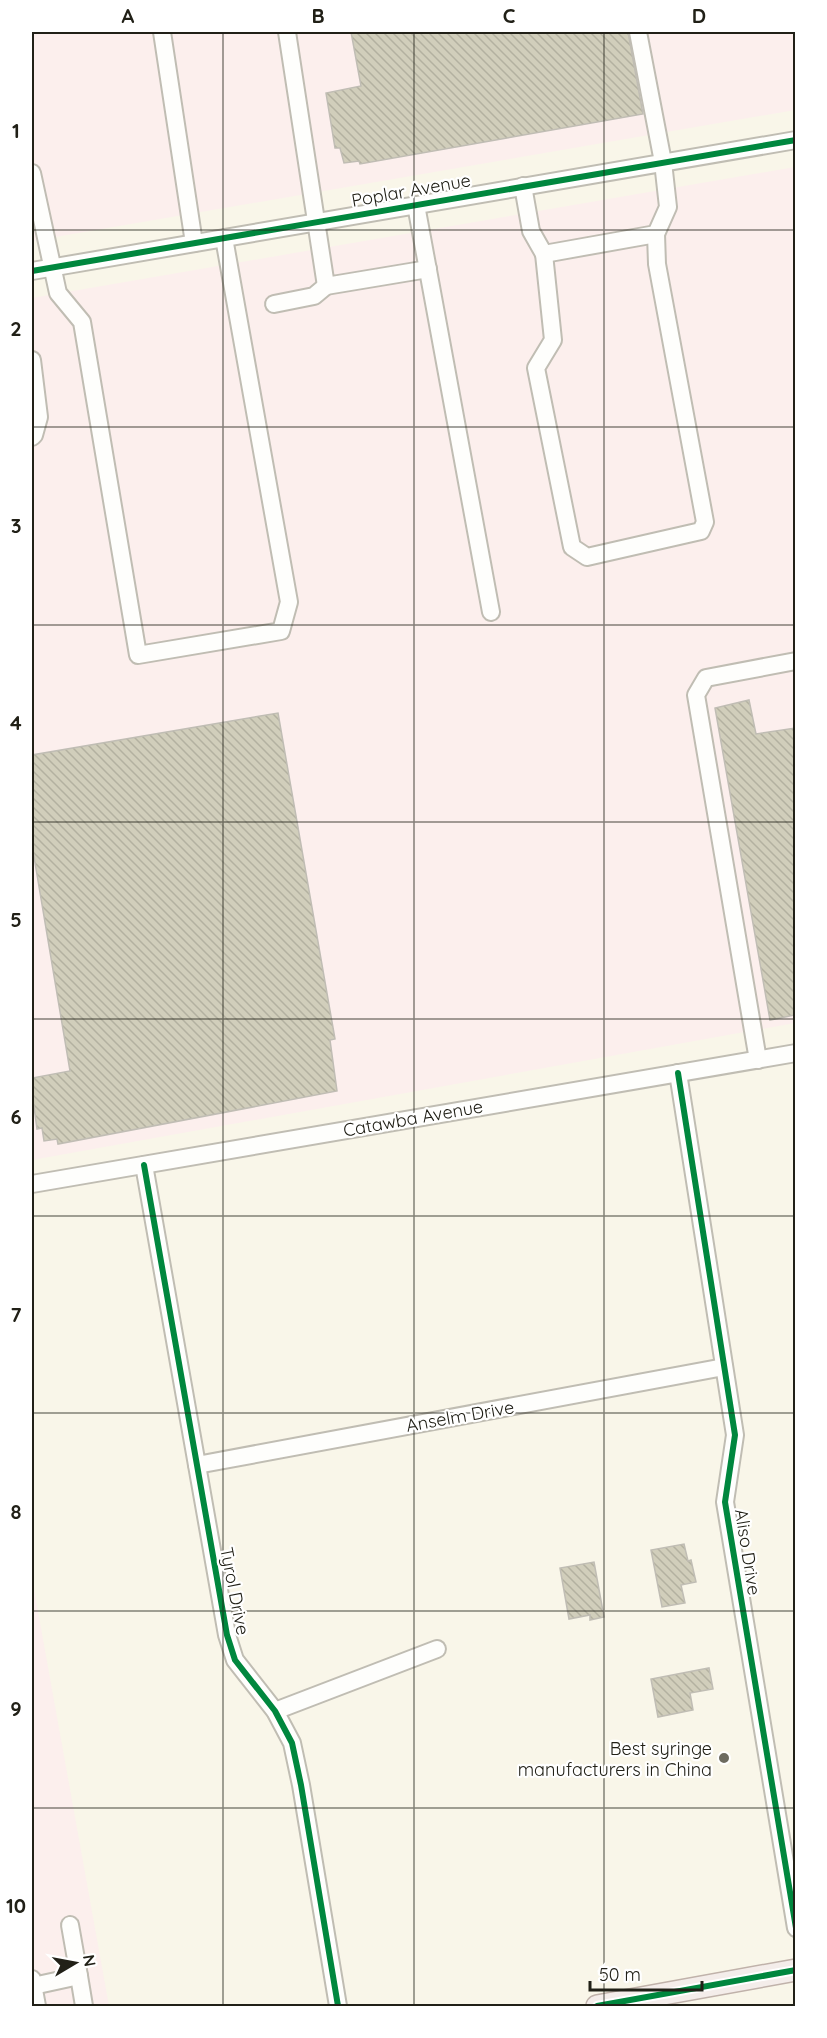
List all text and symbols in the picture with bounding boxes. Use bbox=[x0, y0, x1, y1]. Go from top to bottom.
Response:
text: A bbox=[122, 3, 135, 28]
text: B bbox=[311, 3, 325, 28]
text: C bbox=[503, 3, 516, 28]
text: D bbox=[692, 3, 706, 28]
text: 1 bbox=[12, 118, 20, 143]
street label: Poplar Avenue bbox=[350, 168, 472, 212]
text: 2 bbox=[10, 316, 22, 341]
text: 3 bbox=[11, 513, 21, 538]
text: 4 bbox=[10, 710, 22, 735]
text: 5 bbox=[10, 907, 22, 932]
street label: Catawba Avenue bbox=[341, 1094, 485, 1142]
text: 6 bbox=[10, 1104, 22, 1129]
text: 7 bbox=[11, 1302, 22, 1327]
street label: Anselm Drive bbox=[404, 1395, 516, 1437]
text: 8 bbox=[11, 1499, 22, 1524]
street label: Aliso Drive bbox=[730, 1507, 766, 1597]
street label: Tyrol Drive bbox=[215, 1545, 255, 1637]
text: 9 bbox=[10, 1696, 22, 1721]
place label: Best syringe manufacturers in China bbox=[518, 1737, 712, 1781]
marker: Best syringe manufacturers in China bbox=[717, 1751, 731, 1765]
text: 10 bbox=[6, 1893, 26, 1918]
north arrow bbox=[45, 1933, 105, 1993]
text: N bbox=[79, 1953, 101, 1968]
scale bar bbox=[590, 1954, 702, 1992]
text: 50 m bbox=[599, 1963, 641, 1986]

